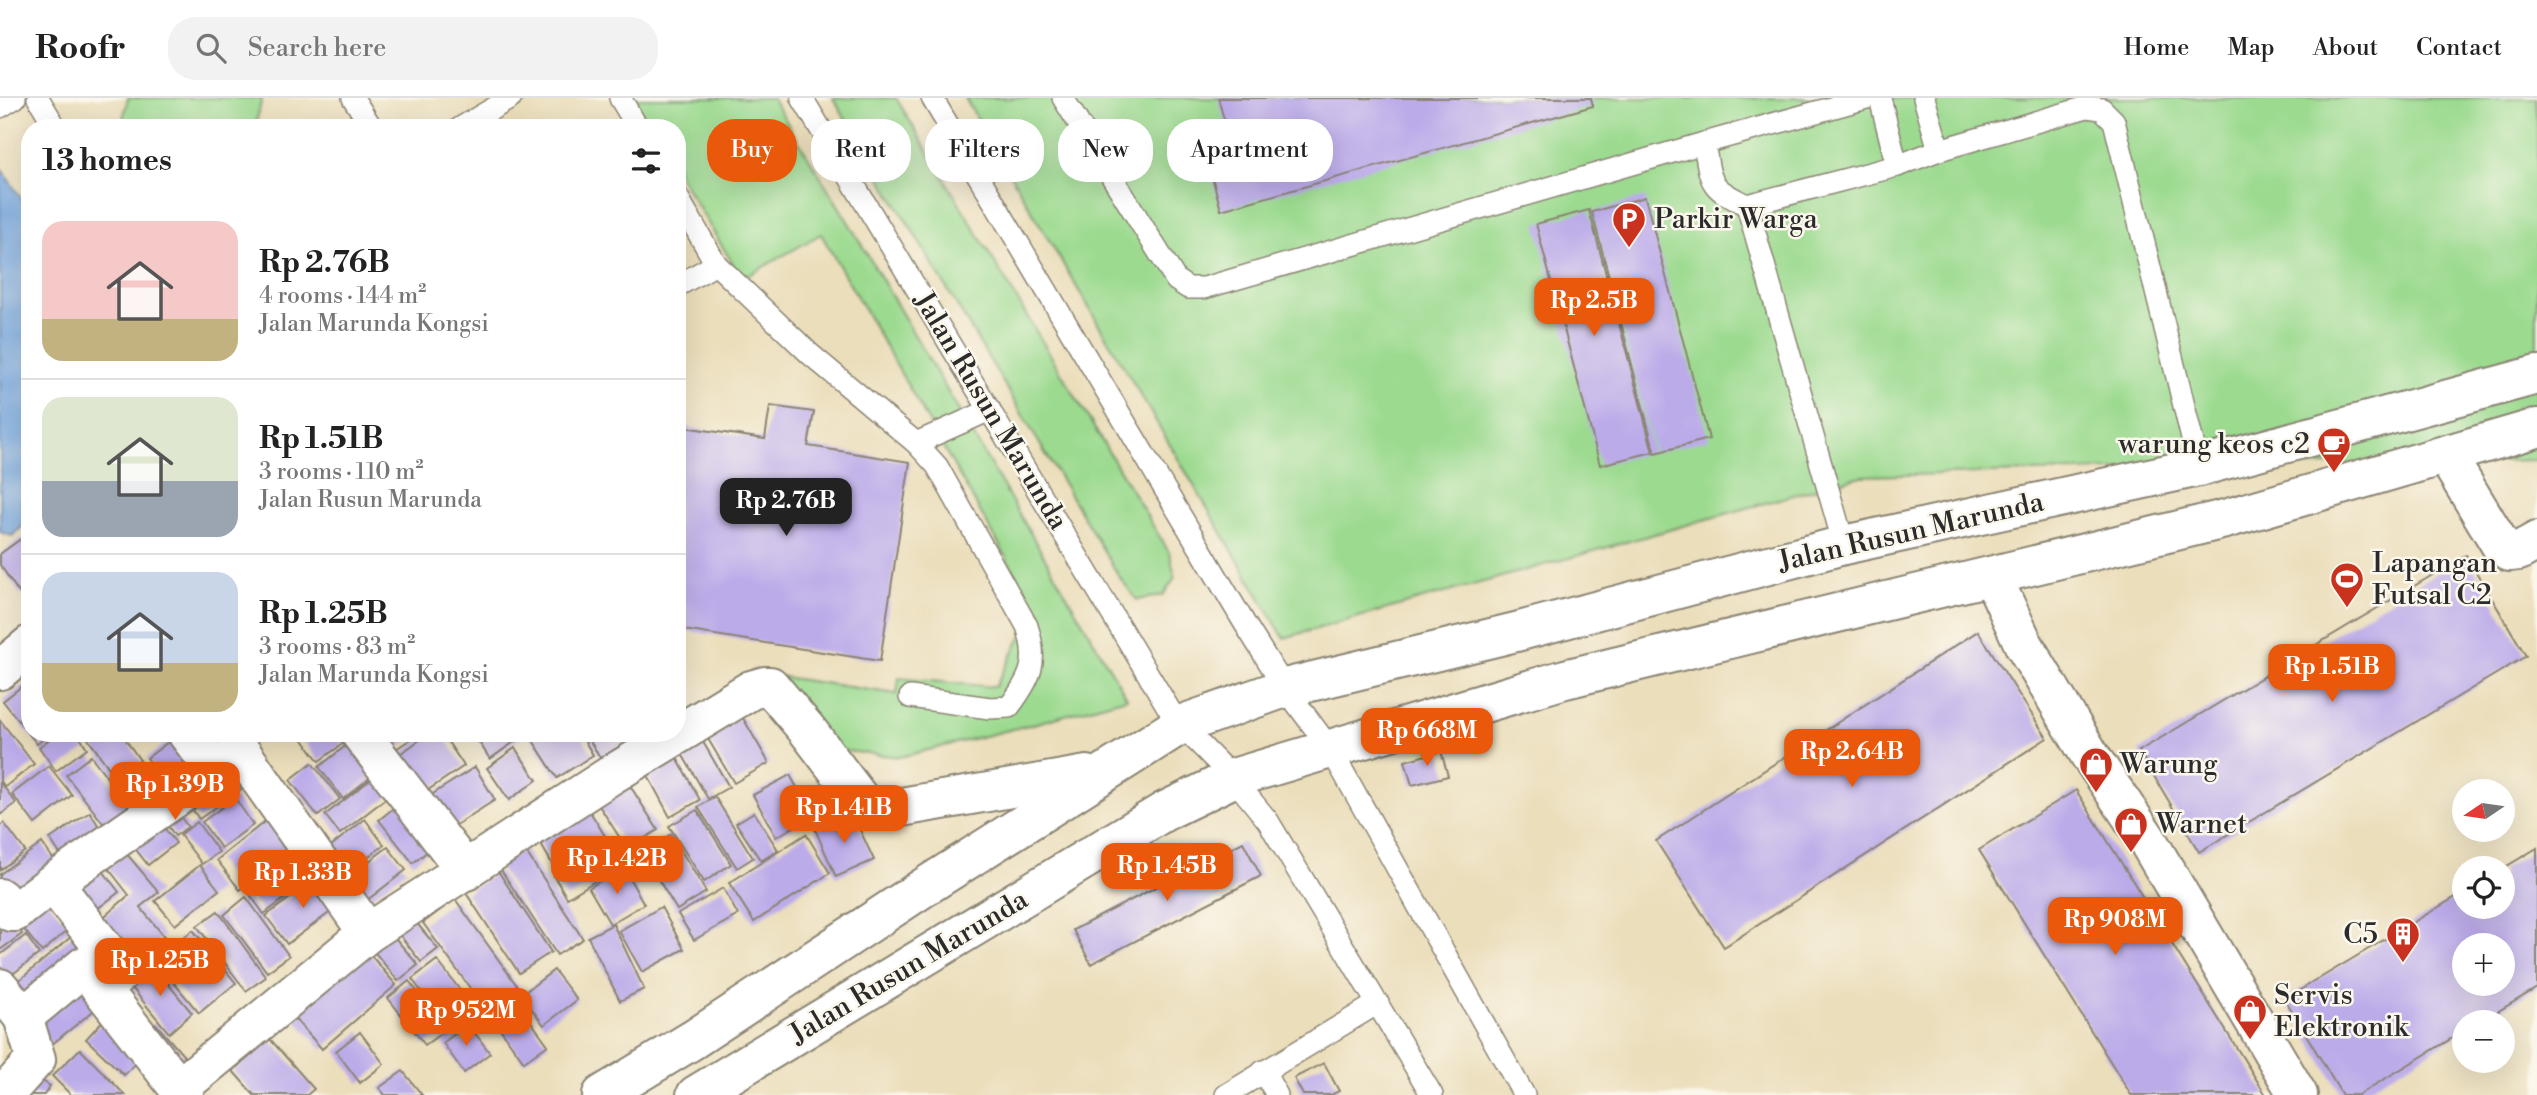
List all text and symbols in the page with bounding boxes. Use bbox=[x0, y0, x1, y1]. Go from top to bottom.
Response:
search box bbox=[168, 17, 658, 80]
text: Roofr bbox=[35, 28, 126, 69]
icon: search bbox=[192, 29, 230, 67]
text: Search here bbox=[248, 32, 386, 64]
text: Home bbox=[2124, 33, 2189, 63]
text: Map bbox=[2227, 33, 2275, 63]
text: About bbox=[2313, 33, 2378, 63]
text: Contact bbox=[2416, 33, 2502, 63]
chip: Buy bbox=[707, 119, 797, 182]
chip: Rent bbox=[811, 119, 911, 182]
chip: Filters bbox=[925, 119, 1044, 182]
chip: New bbox=[1058, 119, 1153, 182]
chip: Apartment bbox=[1167, 119, 1333, 182]
text: 13 homes bbox=[42, 142, 172, 180]
icon: filters bbox=[627, 142, 665, 180]
parking icon: Parkir Warga bbox=[1610, 200, 1648, 249]
place label: Parkir Warga bbox=[1654, 202, 1818, 237]
text: Rp 2.76B bbox=[259, 244, 390, 282]
icon: home bbox=[98, 249, 182, 333]
pin: Rp 2.5B bbox=[1529, 278, 1659, 338]
text: 4 rooms · 144 m² bbox=[259, 282, 426, 310]
street label: Jalan Rusun Marunda bbox=[906, 285, 1076, 537]
text: Rp 2.5B bbox=[1550, 287, 1638, 315]
text: Jalan Marunda Kongsi bbox=[259, 310, 489, 338]
text: Rp 1.51B bbox=[259, 420, 383, 458]
icon: home bbox=[98, 425, 182, 509]
cafe icon: warung keos c2 bbox=[2315, 425, 2353, 474]
place label: warung keos c2 bbox=[2117, 427, 2310, 462]
text: 3 rooms · 110 m² bbox=[259, 458, 423, 486]
pin: Rp 2.76B bbox=[714, 478, 858, 538]
street label: Jalan Rusun Marunda bbox=[1774, 484, 2048, 580]
text: Jalan Rusun Marunda bbox=[259, 486, 482, 514]
text: Rp 2.76B bbox=[736, 487, 836, 515]
place label: Lapangan Futsal C2 bbox=[2372, 546, 2497, 613]
sports icon: Lapangan Futsal C2 bbox=[2328, 560, 2366, 609]
text: Rp 1.25B bbox=[259, 595, 388, 633]
icon: home bbox=[98, 600, 182, 684]
text: 3 rooms · 83 m² bbox=[259, 633, 415, 661]
pin: Rp 1.51B bbox=[2260, 644, 2404, 704]
text: Rp 1.51B bbox=[2284, 653, 2380, 681]
text: Jalan Marunda Kongsi bbox=[259, 661, 489, 689]
pin: Rp 668M bbox=[1362, 708, 1492, 768]
text: Rp 668M bbox=[1377, 717, 1477, 745]
pin: Rp 2.64B bbox=[1780, 730, 1924, 789]
text: Rp 2.64B bbox=[1800, 738, 1904, 766]
shop icon: Warung bbox=[2077, 745, 2115, 794]
place label: Warung bbox=[2119, 747, 2218, 782]
pin: Rp 1.39B bbox=[103, 762, 247, 822]
text: Rp 1.39B bbox=[126, 771, 224, 799]
north arrow bbox=[2452, 779, 2515, 842]
map controls bbox=[2452, 779, 2515, 1073]
pin: Rp 1.41B bbox=[772, 786, 916, 845]
text: Rp 1.41B bbox=[796, 794, 892, 822]
shop icon: Warnet bbox=[2112, 805, 2150, 854]
place label: Warnet bbox=[2155, 807, 2247, 842]
pin: Rp 1.42B bbox=[545, 836, 689, 896]
pin: Rp 1.45B bbox=[1095, 844, 1239, 903]
text: Rp 1.42B bbox=[567, 845, 667, 873]
pin: Rp 1.33B bbox=[231, 850, 375, 910]
text: Rp 1.45B bbox=[1117, 852, 1217, 880]
button: locate bbox=[2452, 856, 2515, 919]
text: Rp 1.33B bbox=[254, 859, 352, 887]
street label: Jalan Rusun Marunda bbox=[783, 882, 1035, 1052]
pin: Rp 908M bbox=[2050, 898, 2180, 957]
text: Rp 908M bbox=[2064, 906, 2166, 934]
building icon: C5 bbox=[2384, 915, 2422, 964]
place label: C5 bbox=[2343, 917, 2378, 952]
button: + bbox=[2452, 933, 2515, 996]
pin: Rp 1.25B bbox=[88, 939, 232, 998]
text: Rp 1.25B bbox=[111, 947, 209, 975]
place label: Servis Elektronik bbox=[2274, 978, 2410, 1045]
pin: Rp 952M bbox=[401, 988, 531, 1048]
shop icon: Servis Elektronik bbox=[2231, 992, 2269, 1041]
text: Rp 952M bbox=[416, 997, 516, 1025]
button: − bbox=[2452, 1010, 2515, 1073]

